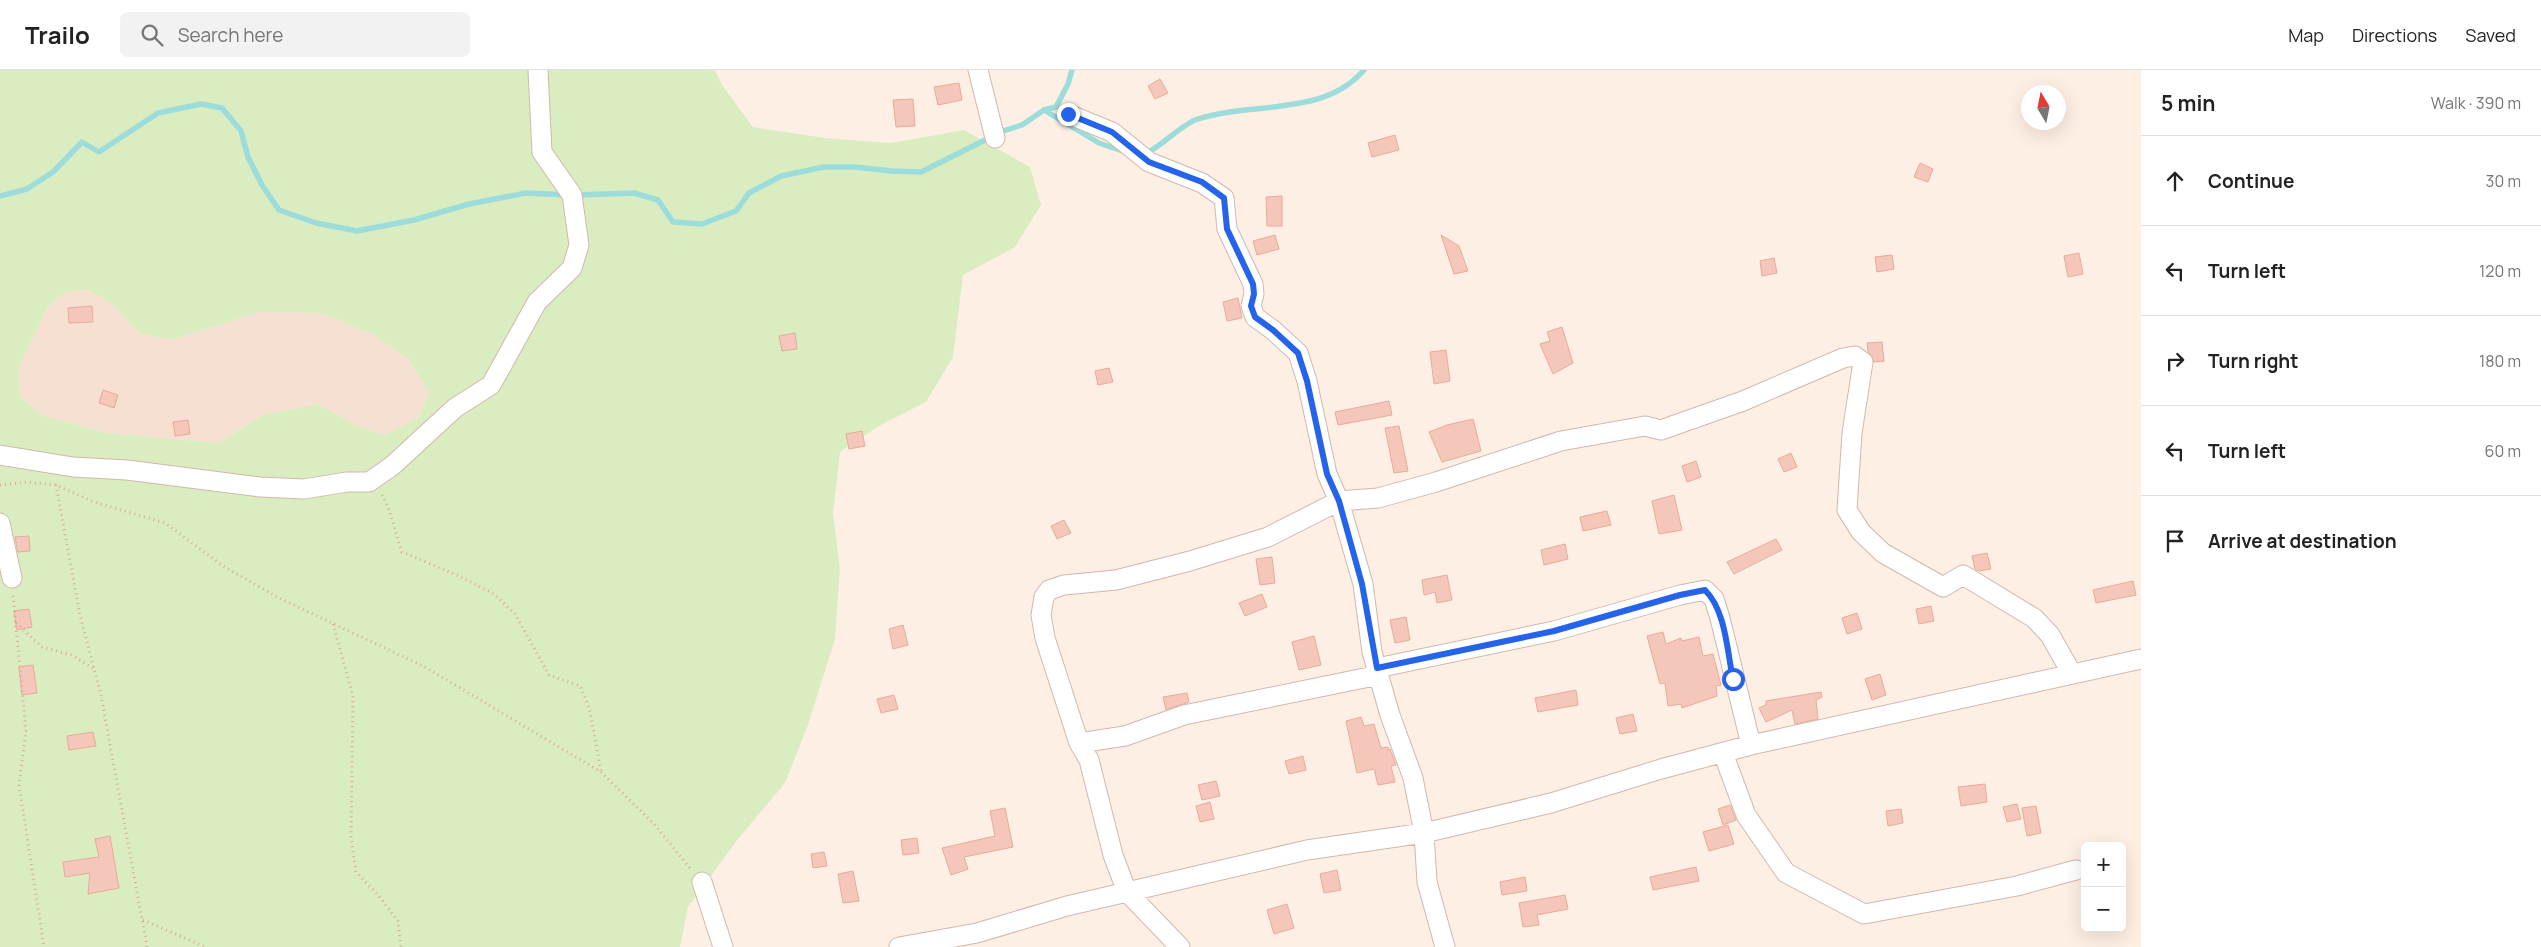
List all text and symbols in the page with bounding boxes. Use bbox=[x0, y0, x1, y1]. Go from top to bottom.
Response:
search box bbox=[120, 12, 470, 57]
text: Trailo bbox=[25, 18, 90, 51]
icon: search bbox=[138, 21, 166, 49]
text: Search here bbox=[178, 22, 283, 48]
text: Map bbox=[2288, 23, 2324, 47]
text: Directions bbox=[2352, 23, 2437, 47]
text: Saved bbox=[2465, 23, 2516, 47]
north arrow bbox=[2021, 85, 2066, 130]
text: 5 min bbox=[2161, 89, 2215, 117]
text: Walk · 390 m bbox=[2431, 92, 2521, 114]
route end bbox=[1057, 103, 1080, 126]
icon: ahead bbox=[2161, 167, 2189, 195]
text: Continue bbox=[2208, 168, 2294, 194]
text: 30 m bbox=[2486, 170, 2521, 192]
icon: left bbox=[2161, 257, 2189, 285]
text: Turn left bbox=[2208, 258, 2286, 284]
text: 120 m bbox=[2479, 260, 2521, 282]
icon: right bbox=[2161, 347, 2189, 375]
text: Turn right bbox=[2208, 348, 2298, 374]
text: 180 m bbox=[2479, 350, 2521, 372]
icon: left bbox=[2161, 437, 2189, 465]
text: Turn left bbox=[2208, 438, 2286, 464]
text: 60 m bbox=[2485, 440, 2521, 462]
icon: arrive bbox=[2161, 527, 2189, 555]
text: Arrive at destination bbox=[2208, 528, 2397, 554]
route start bbox=[1722, 668, 1745, 691]
map controls bbox=[2081, 842, 2126, 932]
button: + bbox=[2081, 842, 2126, 887]
button: − bbox=[2081, 887, 2126, 932]

